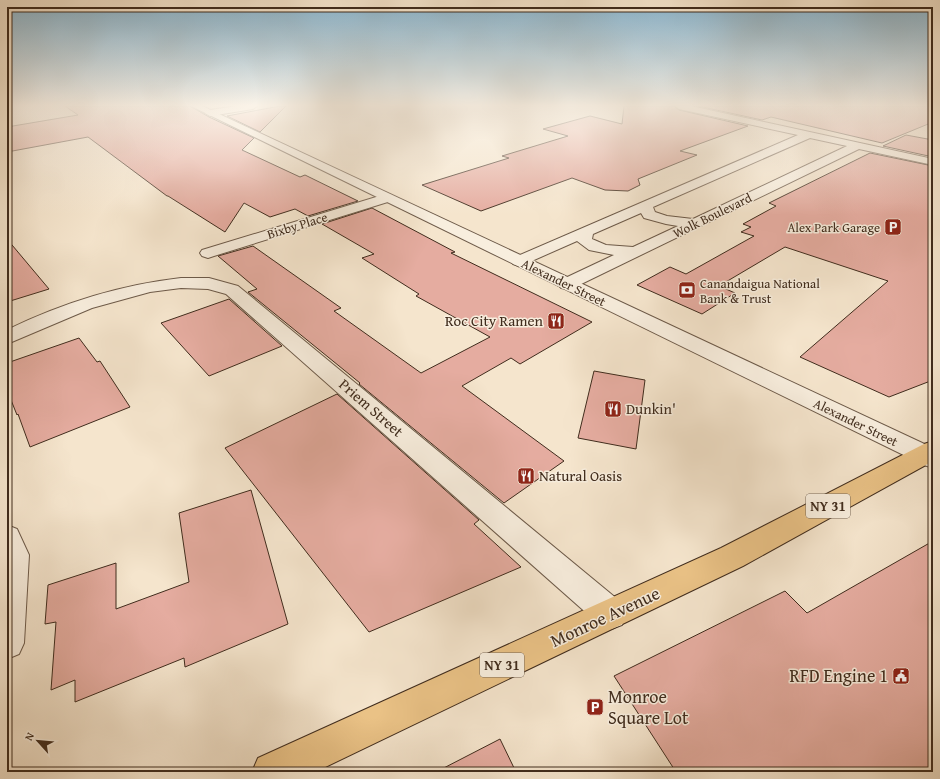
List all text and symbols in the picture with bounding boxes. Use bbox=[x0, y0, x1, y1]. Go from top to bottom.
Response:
street label: Wolk Boulevard bbox=[670, 188, 755, 243]
street label: Bixby Place bbox=[265, 207, 330, 244]
parking icon: Alex Park Garage bbox=[883, 217, 903, 237]
place label: Alex Park Garage bbox=[787, 218, 880, 237]
street label: Alexander Street bbox=[518, 254, 609, 311]
place label: Canandaigua National Bank & Trust bbox=[700, 274, 820, 308]
bank icon: Canandaigua National Bank & Trust bbox=[677, 280, 697, 300]
place label: Roc City Ramen bbox=[445, 310, 544, 331]
restaurant icon: Roc City Ramen bbox=[546, 311, 566, 331]
street label: Priem Street bbox=[335, 374, 409, 442]
street label: Alexander Street bbox=[810, 394, 901, 451]
place label: Dunkin' bbox=[626, 398, 676, 419]
restaurant icon: Dunkin' bbox=[603, 399, 623, 419]
place label: Natural Oasis bbox=[539, 465, 622, 486]
restaurant icon: Natural Oasis bbox=[516, 466, 536, 486]
road number: NY 31 bbox=[806, 494, 850, 518]
street label: Monroe Avenue bbox=[546, 579, 664, 654]
road number: NY 31 bbox=[480, 653, 524, 677]
place label: RFD Engine 1 bbox=[790, 662, 888, 689]
public building icon: RFD Engine 1 bbox=[891, 666, 911, 686]
place label: Monroe Square Lot bbox=[608, 683, 689, 731]
parking icon: Monroe Square Lot bbox=[585, 697, 605, 717]
north arrow bbox=[18, 721, 58, 761]
text: N bbox=[20, 729, 38, 743]

